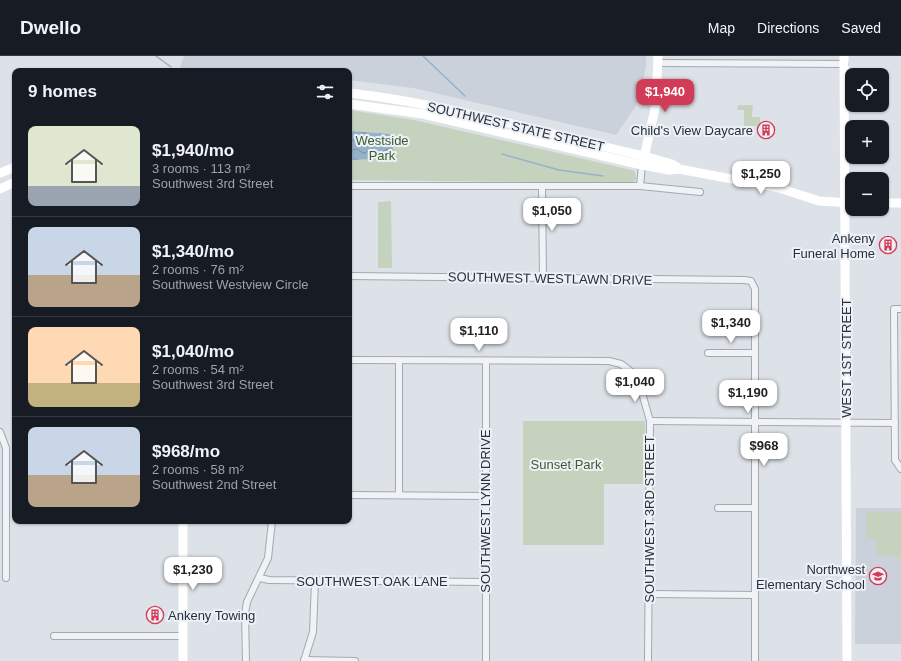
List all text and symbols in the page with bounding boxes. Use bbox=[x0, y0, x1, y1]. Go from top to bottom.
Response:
text: Dwello bbox=[20, 17, 81, 38]
text: Map bbox=[708, 20, 735, 36]
text: Directions bbox=[757, 20, 819, 36]
text: Saved bbox=[841, 20, 881, 36]
map controls bbox=[845, 68, 889, 216]
button: locate bbox=[845, 68, 889, 112]
pin: $1,940 bbox=[632, 79, 698, 113]
icon: filters bbox=[314, 81, 336, 103]
text: 9 homes bbox=[28, 82, 97, 101]
text: $1,940 bbox=[645, 84, 685, 99]
street label: SOUTHWEST STATE STREET bbox=[426, 99, 606, 154]
building icon: Child's View Daycare bbox=[756, 120, 776, 140]
button: + bbox=[845, 120, 889, 164]
place label: Child's View Daycare bbox=[631, 123, 753, 138]
park label: Westside Park bbox=[355, 133, 409, 163]
text: $1,940/mo bbox=[152, 141, 234, 160]
icon: home bbox=[60, 142, 108, 190]
text: 3 rooms · 113 m² bbox=[152, 161, 250, 176]
pin: $1,250 bbox=[728, 161, 794, 195]
text: $1,250 bbox=[741, 166, 781, 181]
button: − bbox=[845, 172, 889, 216]
text: Southwest 3rd Street bbox=[152, 176, 273, 191]
pin: $1,050 bbox=[519, 198, 585, 232]
text: $1,050 bbox=[532, 203, 572, 218]
place label: Ankeny Funeral Home bbox=[793, 231, 875, 261]
building icon: Ankeny Funeral Home bbox=[878, 235, 898, 255]
text: $1,340/mo bbox=[152, 242, 234, 261]
icon: home bbox=[60, 243, 108, 291]
text: 2 rooms · 76 m² bbox=[152, 262, 244, 277]
street label: SOUTHWEST WESTLAWN DRIVE bbox=[448, 269, 653, 288]
text: Southwest Westview Circle bbox=[152, 277, 309, 292]
street label: WEST 1ST STREET bbox=[839, 298, 854, 418]
pin: $1,340 bbox=[698, 310, 764, 344]
text: $1,340 bbox=[711, 315, 751, 330]
pin: $1,110 bbox=[446, 318, 512, 352]
text: $1,110 bbox=[459, 323, 499, 338]
text: $1,040/mo bbox=[152, 342, 234, 361]
icon: home bbox=[60, 343, 108, 391]
text: 2 rooms · 54 m² bbox=[152, 362, 244, 377]
pin: $1,040 bbox=[602, 369, 668, 403]
text: $1,040 bbox=[615, 374, 655, 389]
text: Southwest 3rd Street bbox=[152, 377, 273, 392]
pin: $1,190 bbox=[715, 380, 781, 414]
text: $1,190 bbox=[728, 385, 768, 400]
street label: SOUTHWEST LYNN DRIVE bbox=[478, 429, 493, 593]
pin: $968 bbox=[740, 433, 788, 467]
street label: SOUTHWEST 3RD STREET bbox=[642, 435, 657, 603]
text: $968 bbox=[750, 438, 778, 453]
text: $968/mo bbox=[152, 442, 220, 461]
icon: home bbox=[60, 443, 108, 491]
park label: Sunset Park bbox=[531, 457, 602, 472]
text: 2 rooms · 58 m² bbox=[152, 462, 244, 477]
text: Southwest 2nd Street bbox=[152, 477, 276, 492]
pin: $1,230 bbox=[160, 557, 226, 591]
text: $1,230 bbox=[173, 562, 213, 577]
place label: Northwest Elementary School bbox=[756, 562, 865, 592]
school or university icon: Northwest Elementary School bbox=[868, 566, 888, 586]
street label: SOUTHWEST OAK LANE bbox=[296, 574, 448, 589]
building icon: Ankeny Towing bbox=[145, 605, 165, 625]
place label: Ankeny Towing bbox=[168, 608, 255, 623]

